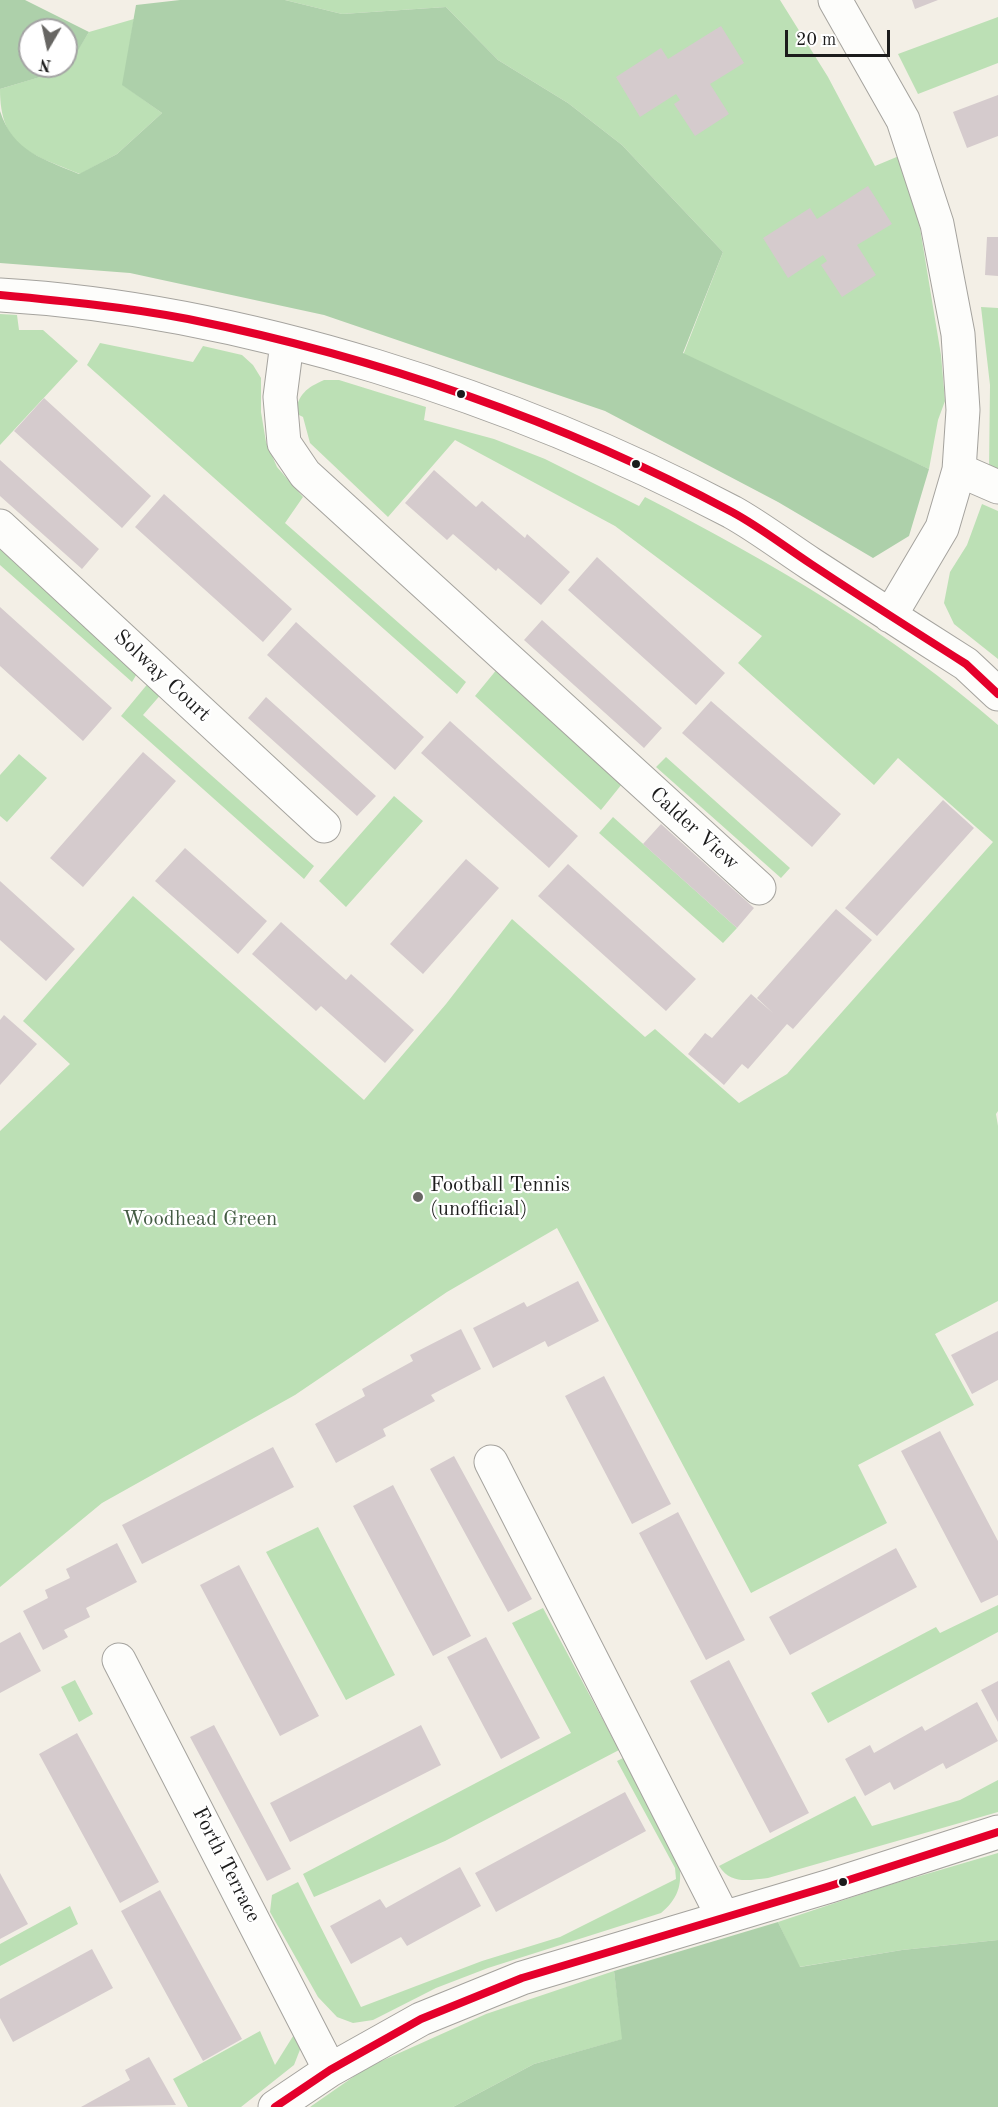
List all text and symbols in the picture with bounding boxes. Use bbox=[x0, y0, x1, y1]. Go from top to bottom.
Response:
north arrow bbox=[18, 18, 78, 78]
scale bar bbox=[788, 18, 893, 56]
text: 20 m bbox=[796, 31, 836, 49]
text: N bbox=[38, 55, 53, 73]
unlabelled marker bbox=[455, 388, 467, 400]
unlabelled marker bbox=[630, 458, 642, 470]
street label: Solway Court bbox=[108, 625, 216, 727]
street label: Calder View bbox=[644, 782, 744, 876]
place label: Football Tennis (unofficial) bbox=[430, 1172, 570, 1222]
marker: Football Tennis (unofficial) bbox=[411, 1190, 425, 1204]
park label: Woodhead Green bbox=[123, 1206, 277, 1232]
street label: Forth Terrace bbox=[186, 1803, 266, 1927]
unlabelled marker bbox=[837, 1876, 849, 1888]

